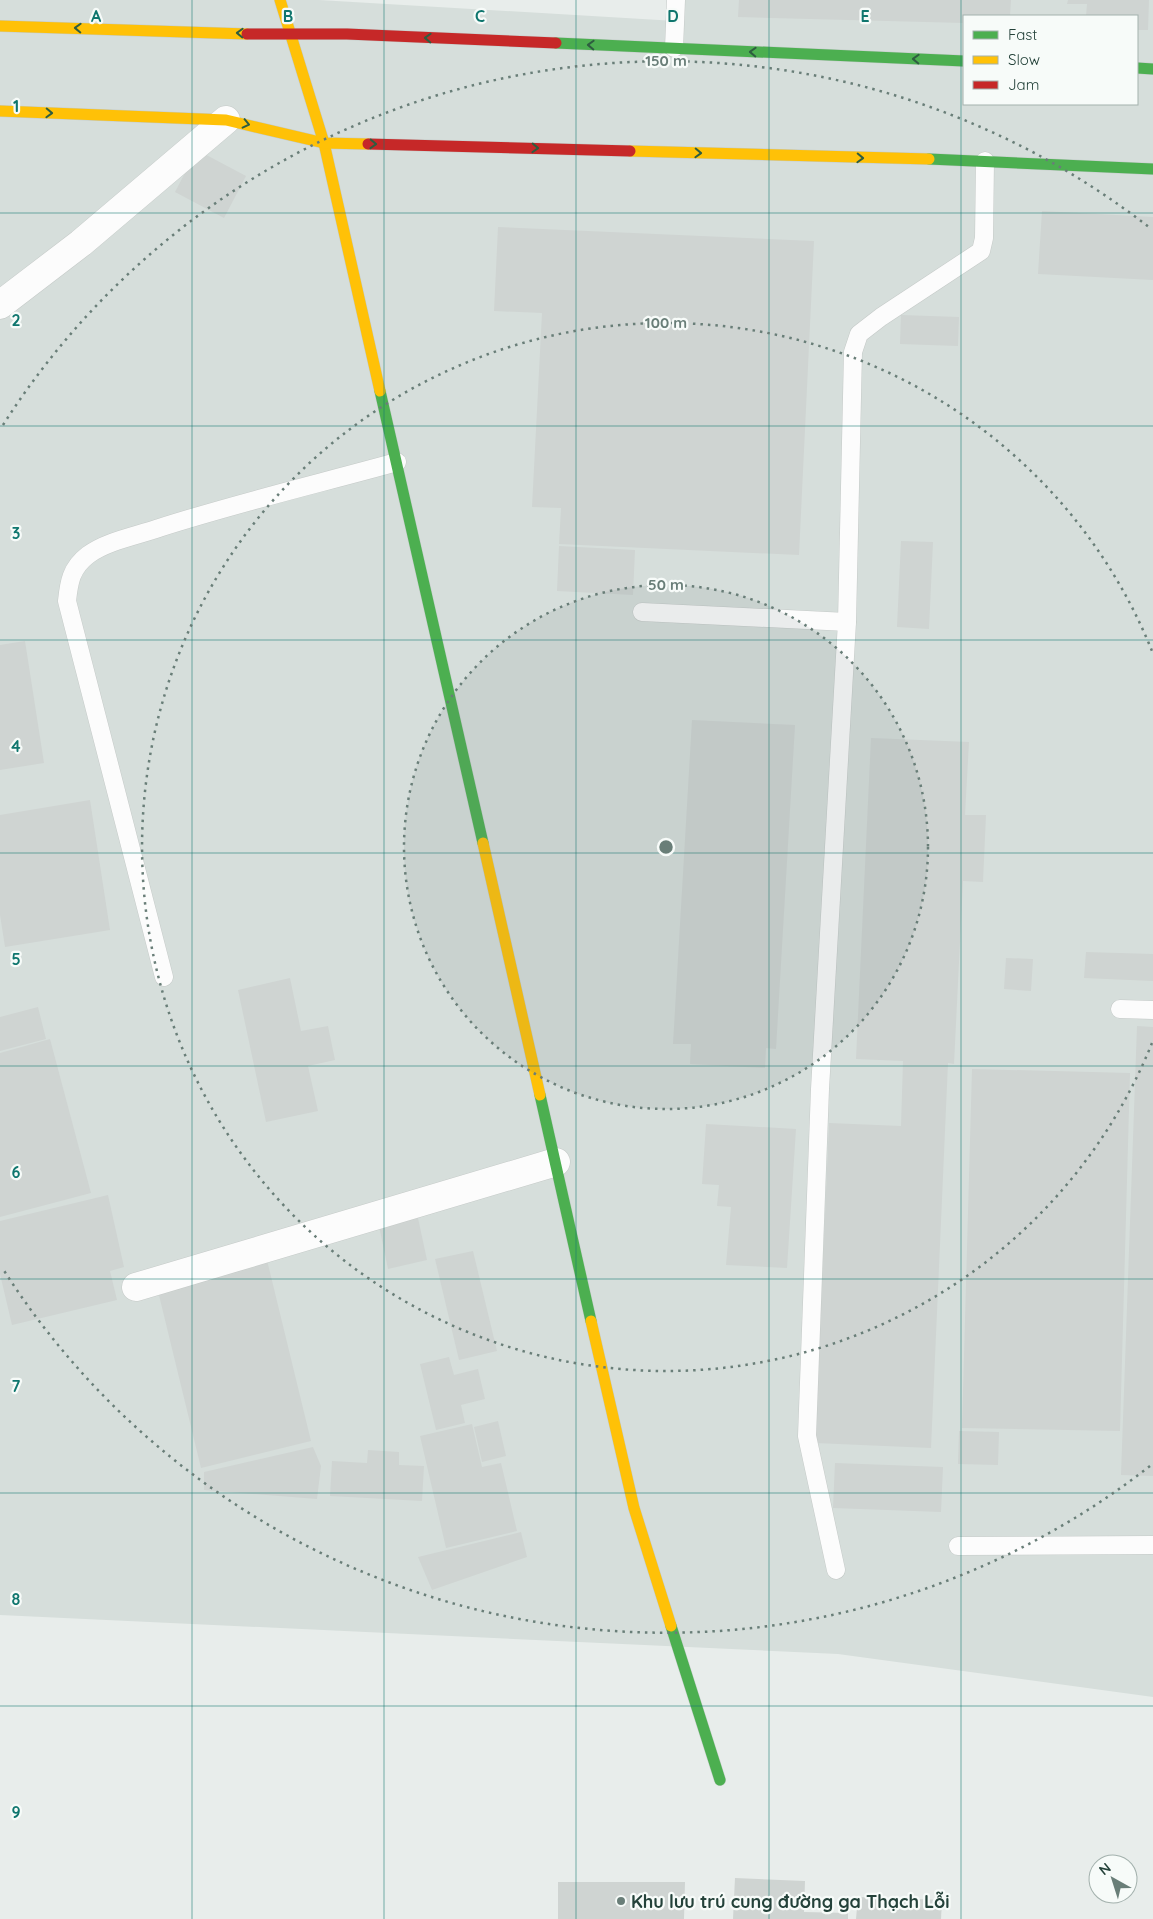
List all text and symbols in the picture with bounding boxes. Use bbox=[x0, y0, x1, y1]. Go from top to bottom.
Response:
text: A bbox=[91, 6, 102, 26]
text: B bbox=[283, 6, 293, 26]
text: C bbox=[475, 6, 485, 26]
text: D bbox=[667, 6, 679, 26]
text: E bbox=[860, 6, 870, 26]
legend bbox=[963, 15, 1138, 105]
one-way arrow bbox=[74, 23, 82, 33]
text: Fast bbox=[1008, 25, 1037, 44]
one-way arrow bbox=[236, 28, 244, 39]
one-way arrow bbox=[424, 32, 432, 43]
one-way arrow bbox=[587, 39, 595, 50]
one-way arrow bbox=[749, 46, 757, 57]
text: Slow bbox=[1008, 50, 1040, 69]
text: 150 m bbox=[645, 51, 687, 70]
one-way arrow bbox=[911, 53, 919, 64]
text: Jam bbox=[1008, 75, 1039, 94]
text: 1 bbox=[13, 96, 19, 116]
one-way arrow bbox=[45, 107, 53, 118]
one-way arrow bbox=[241, 118, 250, 129]
one-way arrow bbox=[369, 139, 377, 149]
one-way arrow bbox=[531, 143, 539, 154]
one-way arrow bbox=[694, 148, 702, 158]
one-way arrow bbox=[856, 152, 864, 163]
text: 2 bbox=[11, 310, 21, 330]
text: 100 m bbox=[645, 313, 687, 332]
text: 3 bbox=[12, 523, 20, 543]
text: 50 m bbox=[648, 575, 684, 594]
text: 4 bbox=[11, 736, 21, 756]
centre of rings bbox=[657, 838, 675, 856]
text: 5 bbox=[11, 949, 21, 969]
text: 6 bbox=[12, 1162, 21, 1182]
text: 7 bbox=[12, 1376, 21, 1396]
text: 8 bbox=[12, 1589, 21, 1609]
text: 9 bbox=[11, 1802, 21, 1822]
north arrow bbox=[1088, 1854, 1138, 1904]
text: N bbox=[1095, 1859, 1114, 1879]
place label: Khu lưu trú cung đường ga Thạch Lỗi bbox=[631, 1890, 950, 1913]
marker: Khu lưu trú cung đường ga Thạch Lỗi bbox=[615, 1895, 627, 1907]

